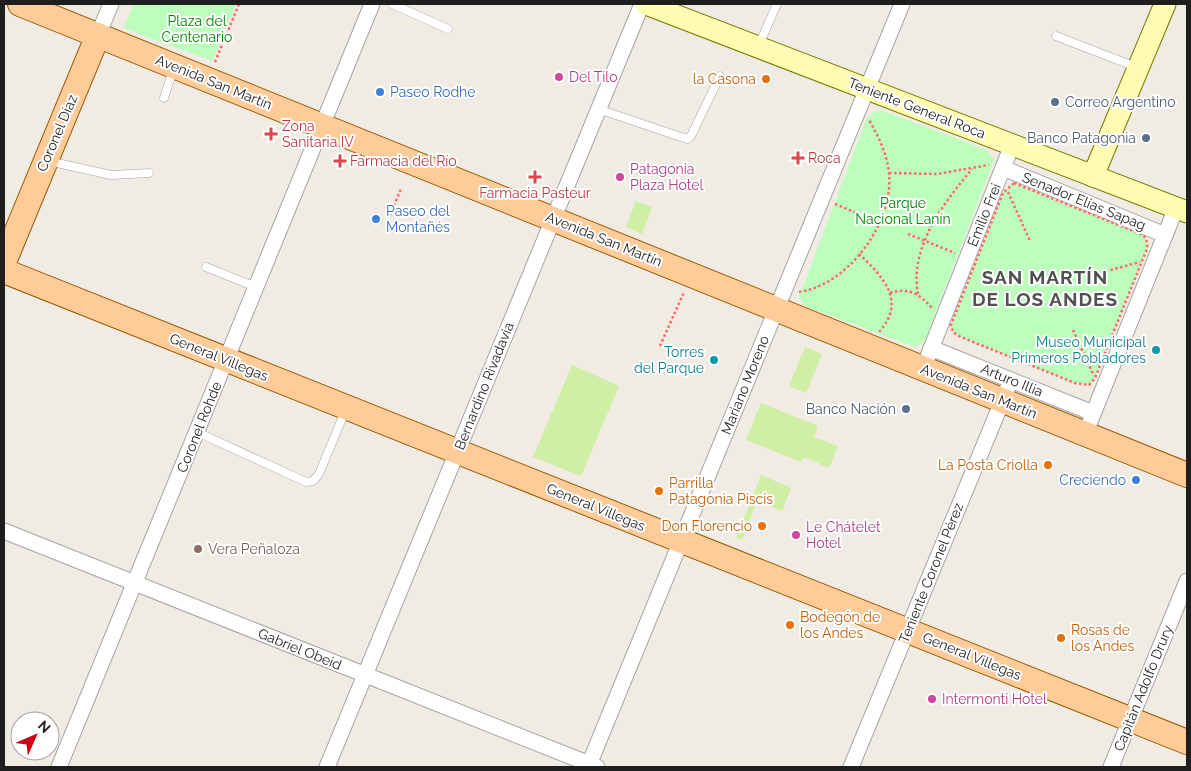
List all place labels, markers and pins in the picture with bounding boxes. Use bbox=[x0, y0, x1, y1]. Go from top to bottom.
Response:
place label: Del Tilo bbox=[569, 69, 618, 85]
marker: Del Tilo bbox=[553, 71, 565, 83]
place label: la Casona bbox=[693, 71, 756, 87]
marker: la Casona bbox=[760, 73, 772, 85]
place label: Paseo Rodhe bbox=[390, 84, 475, 100]
marker: Paseo Rodhe bbox=[374, 86, 386, 98]
place label: Correo Argentino bbox=[1065, 94, 1176, 110]
marker: Correo Argentino bbox=[1049, 96, 1061, 108]
place label: Zona Sanitaria IV bbox=[282, 118, 354, 150]
marker: Zona Sanitaria IV bbox=[264, 127, 278, 141]
place label: Banco Patagonia bbox=[1027, 130, 1136, 146]
marker: Banco Patagonia bbox=[1140, 132, 1152, 144]
place label: Roca bbox=[808, 150, 841, 166]
marker: Roca bbox=[792, 152, 804, 164]
place label: Farmacia del Río bbox=[350, 153, 457, 169]
marker: Farmacia del Río bbox=[334, 155, 346, 167]
place label: Patagonia Plaza Hotel bbox=[630, 161, 703, 193]
marker: Farmacia Pasteur bbox=[529, 171, 541, 183]
marker: Patagonia Plaza Hotel bbox=[614, 171, 626, 183]
place label: Farmacia Pasteur bbox=[479, 185, 591, 201]
place label: Paseo del Montañés bbox=[386, 203, 450, 235]
marker: Paseo del Montañés bbox=[370, 213, 382, 225]
place label: Museo Municipal Primeros Pobladores bbox=[1011, 334, 1146, 366]
place label: Torres del Parque bbox=[634, 344, 704, 376]
marker: Museo Municipal Primeros Pobladores bbox=[1150, 344, 1162, 356]
marker: Torres del Parque bbox=[708, 354, 720, 366]
place label: Banco Nación bbox=[806, 401, 896, 417]
marker: Banco Nación bbox=[900, 403, 912, 415]
place label: La Posta Criolla bbox=[938, 457, 1038, 473]
marker: La Posta Criolla bbox=[1042, 459, 1054, 471]
place label: Creciendo bbox=[1059, 472, 1126, 488]
marker: Creciendo bbox=[1130, 474, 1142, 486]
place label: Parrilla Patagonia Piscis bbox=[669, 475, 773, 507]
marker: Parrilla Patagonia Piscis bbox=[653, 485, 665, 497]
place label: Don Florencio bbox=[661, 518, 752, 534]
place label: Le Chátelet Hotel bbox=[806, 519, 881, 551]
marker: Don Florencio bbox=[756, 520, 768, 532]
marker: Le Chátelet Hotel bbox=[790, 529, 802, 541]
place label: Vera Peñaloza bbox=[208, 541, 300, 557]
marker: Vera Peñaloza bbox=[192, 543, 204, 555]
place label: Bodegón de los Andes bbox=[800, 609, 880, 641]
marker: Bodegón de los Andes bbox=[784, 619, 796, 631]
place label: Rosas de los Andes bbox=[1071, 622, 1135, 654]
marker: Rosas de los Andes bbox=[1055, 632, 1067, 644]
place label: Intermonti Hotel bbox=[942, 691, 1047, 707]
marker: Intermonti Hotel bbox=[926, 693, 938, 705]

